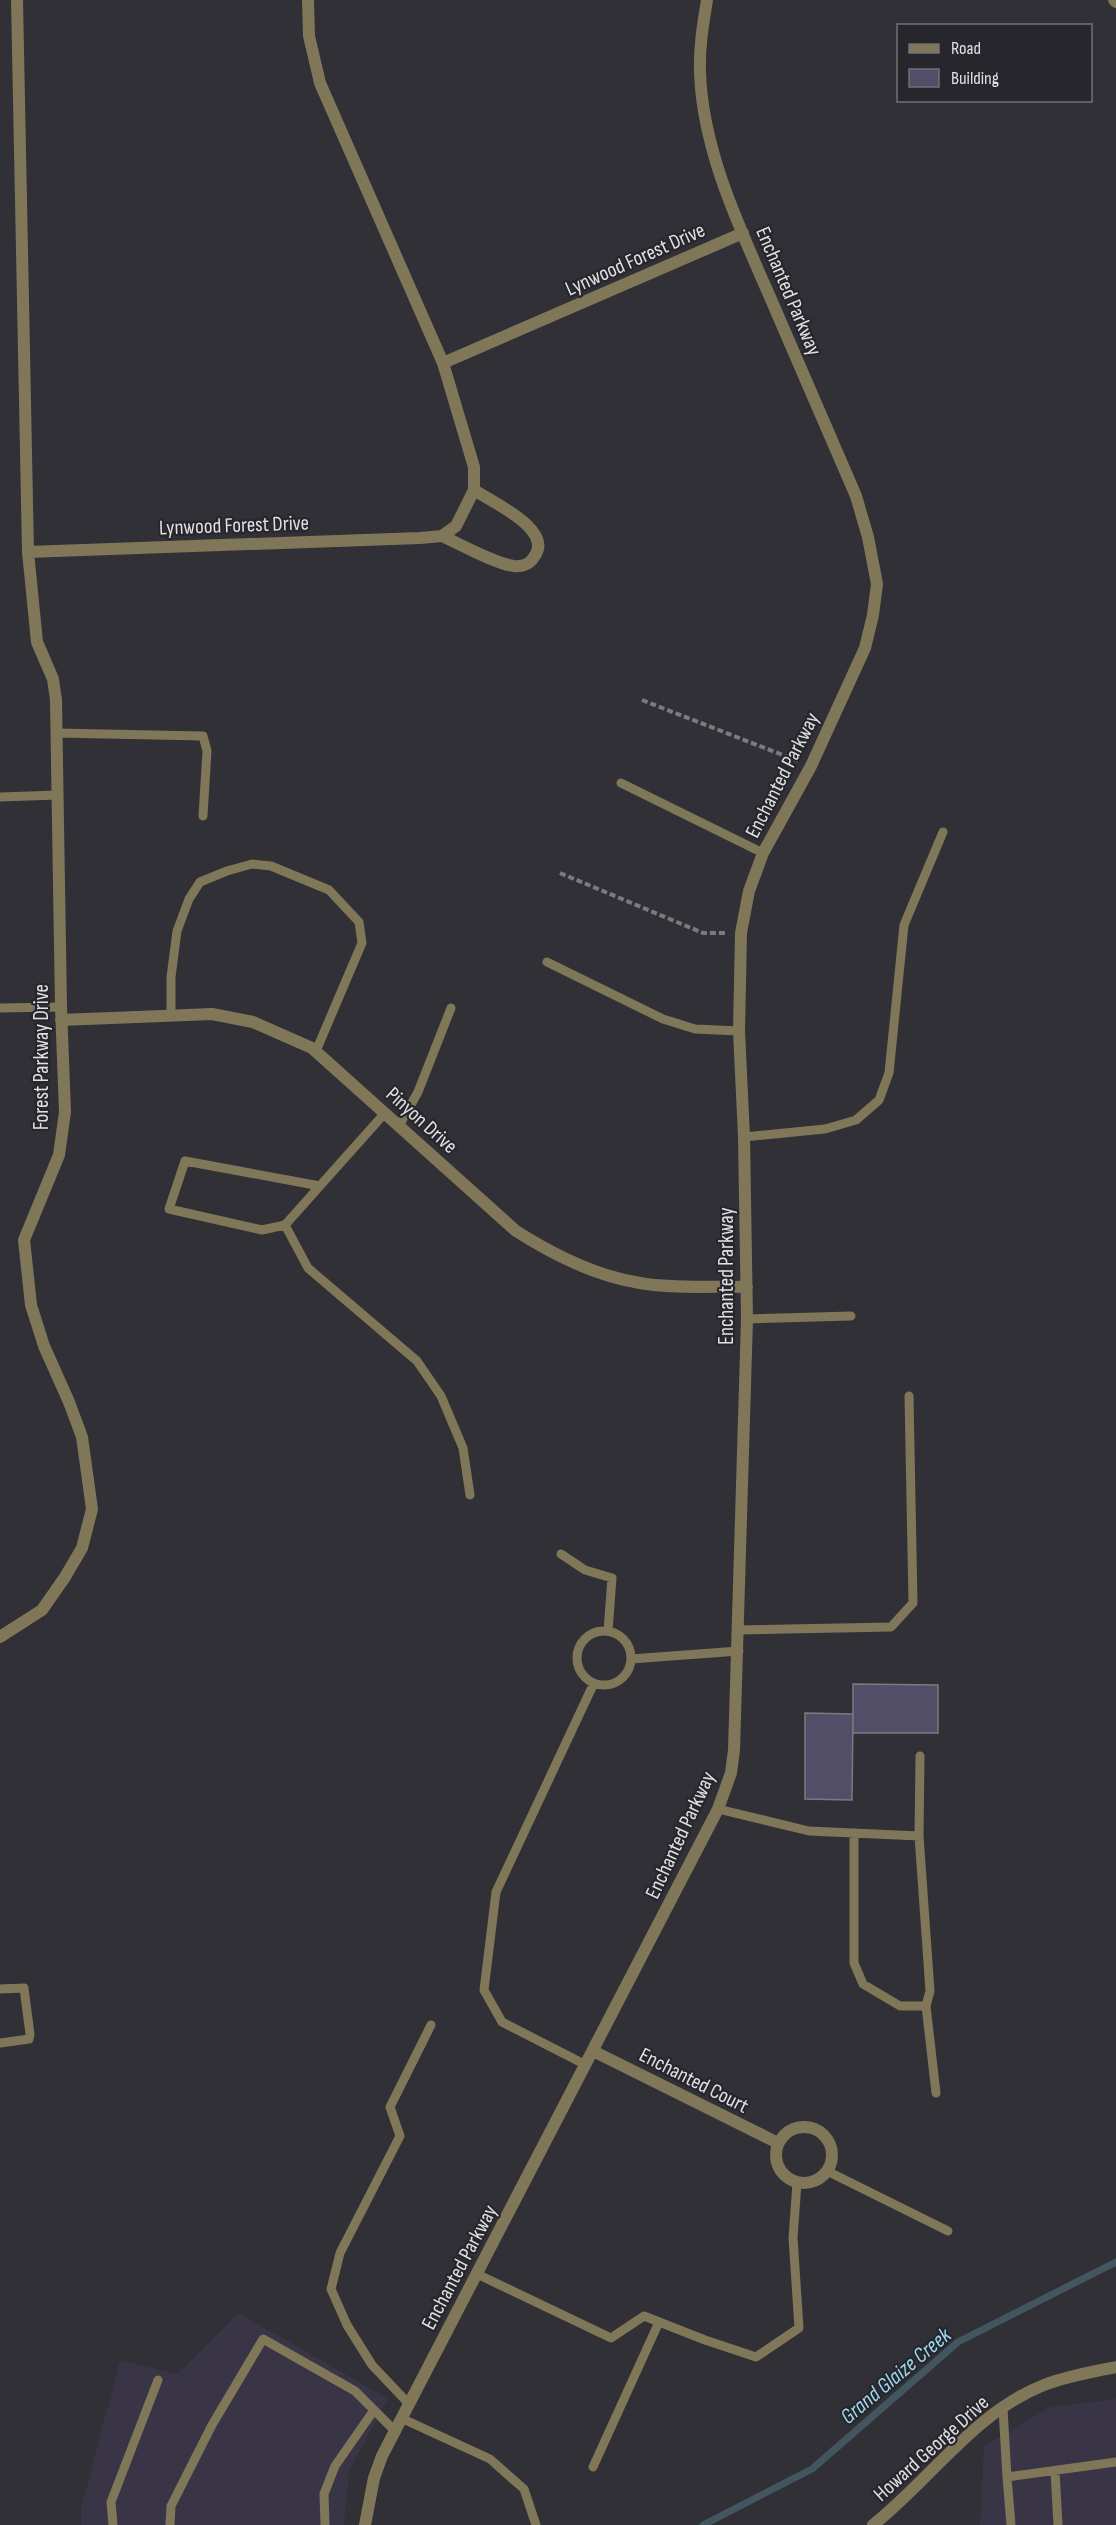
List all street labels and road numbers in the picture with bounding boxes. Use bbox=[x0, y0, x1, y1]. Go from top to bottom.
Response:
street label: Lynwood Forest Drive bbox=[562, 218, 709, 301]
street label: Enchanted Parkway bbox=[750, 223, 827, 359]
street label: Lynwood Forest Drive bbox=[159, 510, 309, 541]
street label: Enchanted Parkway bbox=[740, 708, 825, 842]
street label: Forest Parkway Drive bbox=[29, 984, 54, 1130]
street label: Pinyon Drive bbox=[381, 1082, 462, 1159]
street label: Enchanted Parkway bbox=[714, 1207, 739, 1345]
street label: Enchanted Parkway bbox=[640, 1768, 721, 1903]
street label: Enchanted Court bbox=[635, 2042, 753, 2119]
street label: Enchanted Parkway bbox=[416, 2201, 503, 2334]
street label: Howard George Drive bbox=[869, 2390, 994, 2507]

